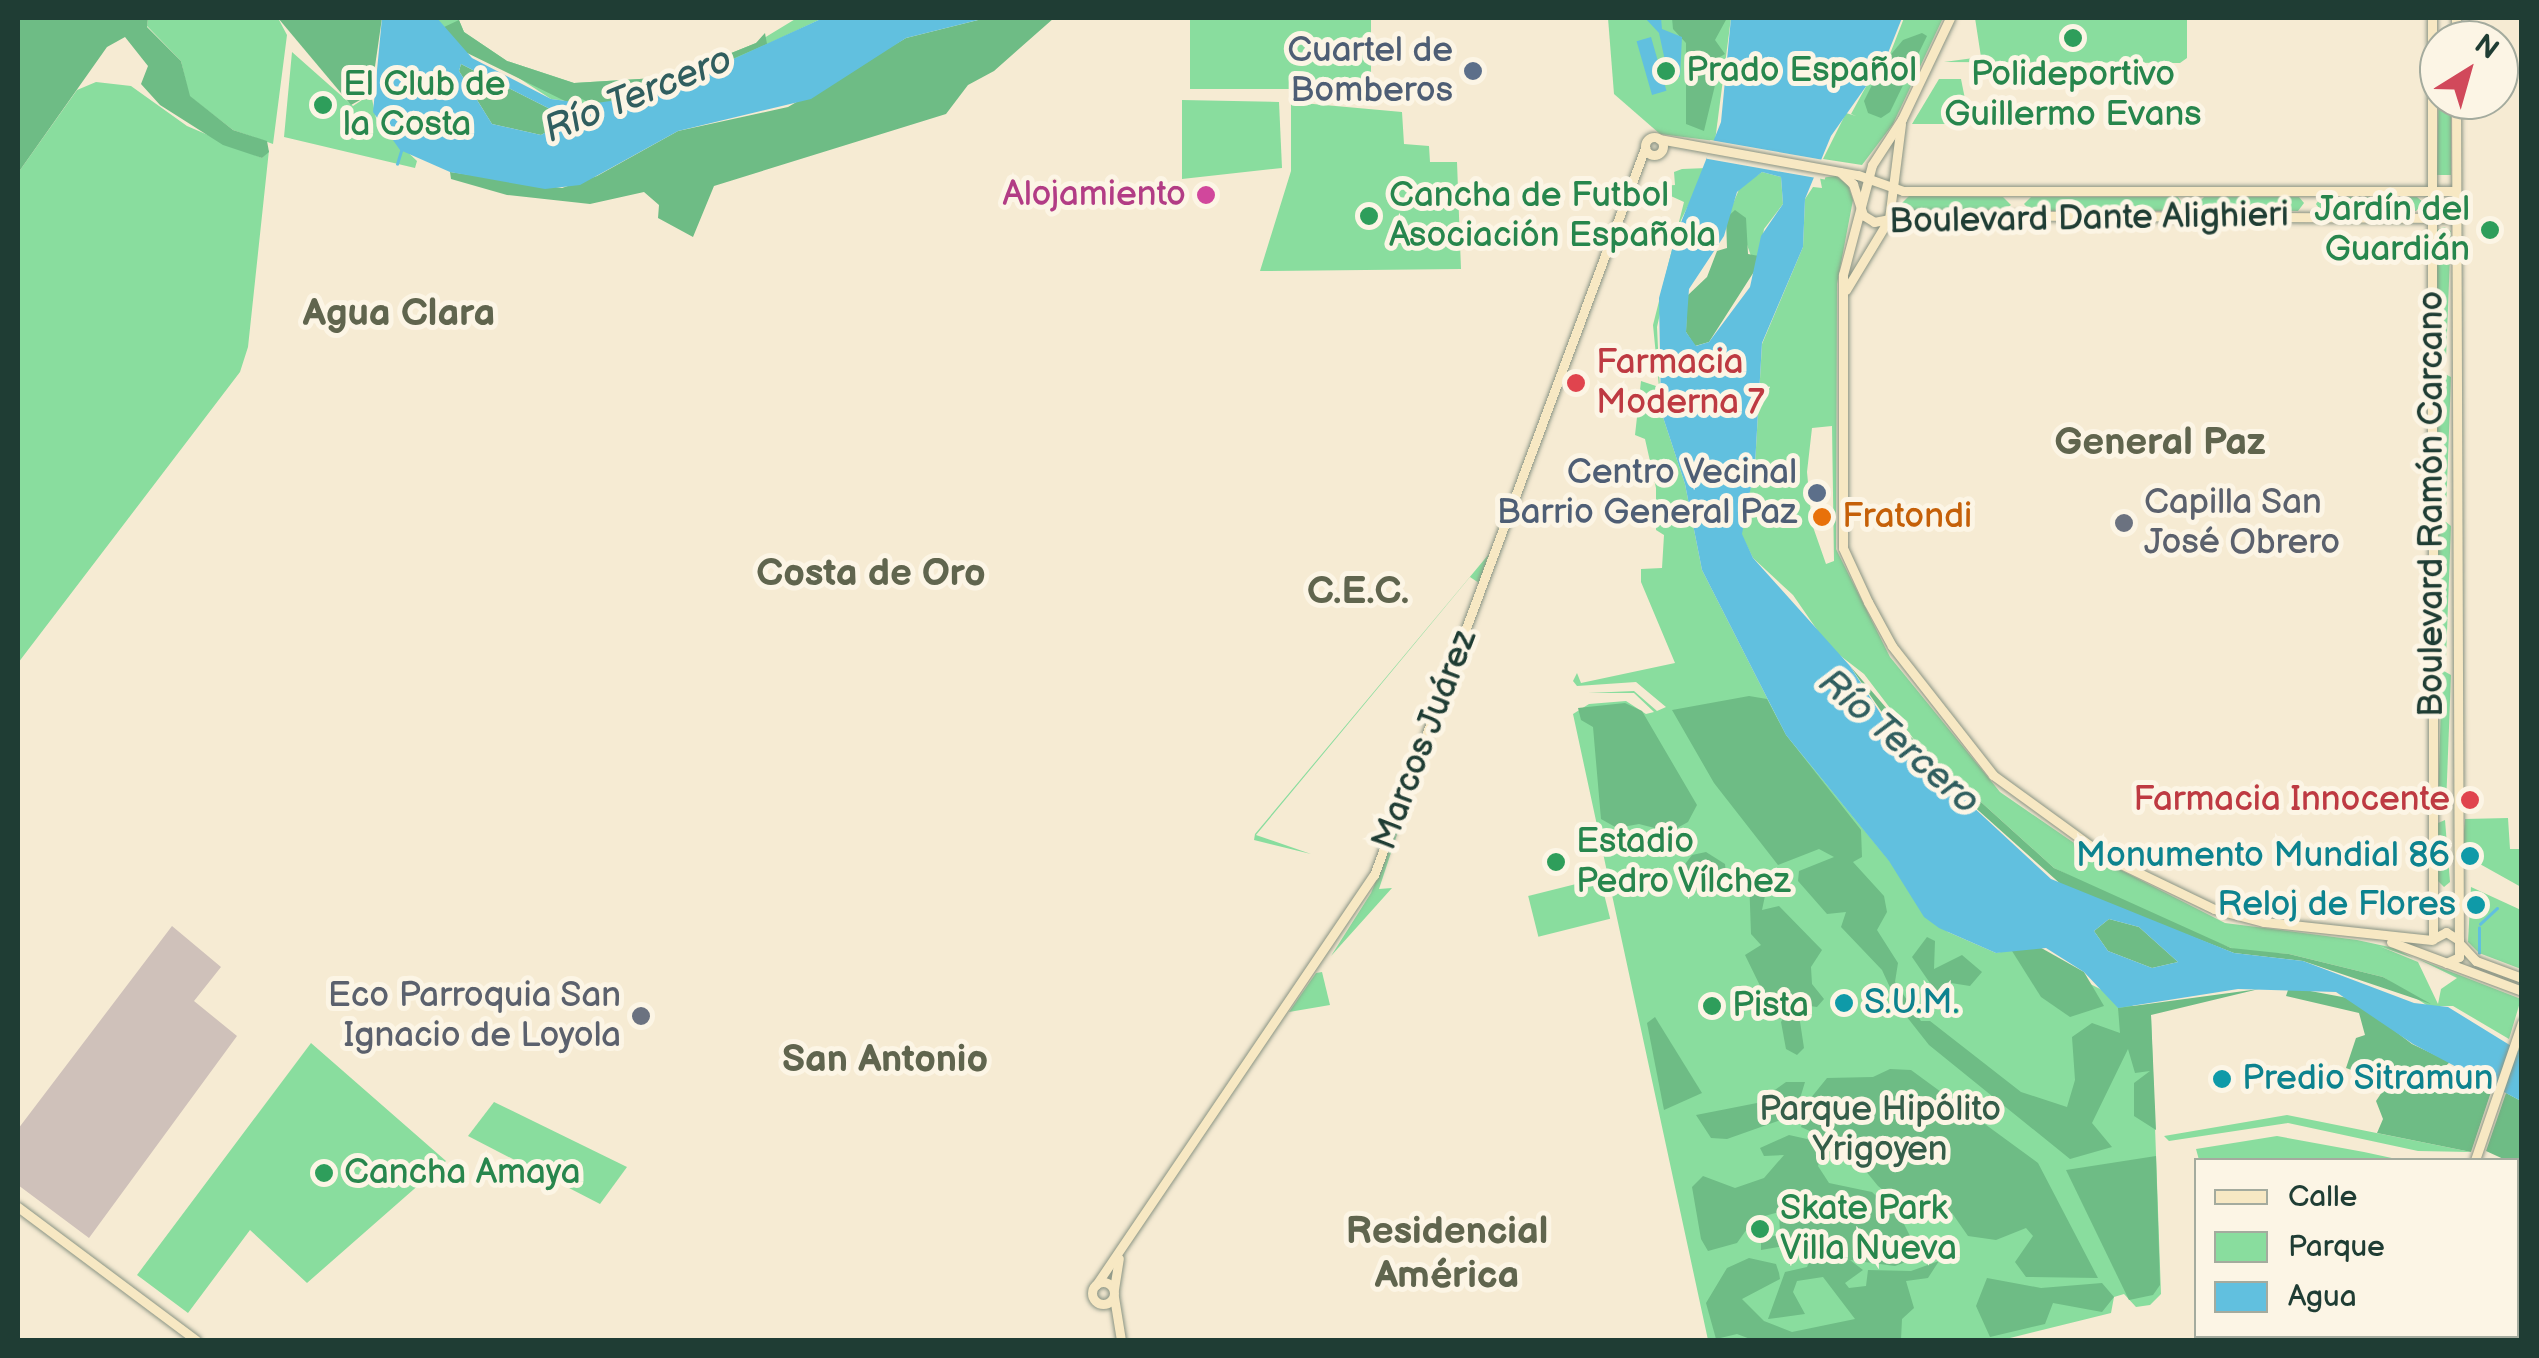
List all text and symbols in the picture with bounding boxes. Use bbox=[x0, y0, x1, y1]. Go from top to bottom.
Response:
north arrow bbox=[2419, 20, 2519, 120]
marker: Polideportivo Guillermo Evans bbox=[2062, 27, 2084, 49]
text: N bbox=[2468, 28, 2504, 67]
place label: Cuartel de Bomberos bbox=[1287, 30, 1453, 112]
water label: Río Tercero bbox=[537, 36, 739, 154]
place label: Prado Español bbox=[1686, 50, 1917, 92]
place label: Polideportivo Guillermo Evans bbox=[1944, 54, 2202, 136]
marker: Cuartel de Bomberos bbox=[1462, 60, 1484, 82]
marker: Prado Español bbox=[1655, 60, 1677, 82]
place label: El Club de la Costa bbox=[343, 64, 505, 146]
marker: El Club de la Costa bbox=[312, 94, 334, 116]
place label: Alojamiento bbox=[1003, 174, 1186, 216]
place label: Cancha de Futbol Asociación Española bbox=[1389, 175, 1716, 257]
marker: Alojamiento bbox=[1195, 184, 1217, 206]
place label: Jardín del Guardián bbox=[2315, 189, 2470, 271]
street label: Boulevard Dante Alighieri bbox=[1889, 195, 2289, 243]
marker: Cancha de Futbol Asociación Española bbox=[1358, 205, 1380, 227]
marker: Jardín del Guardián bbox=[2479, 219, 2501, 241]
district label: Agua Clara bbox=[303, 291, 495, 337]
street label: Boulevard Ramón Carcano bbox=[2411, 291, 2453, 717]
place label: Farmacia Moderna 7 bbox=[1596, 342, 1766, 424]
marker: Farmacia Moderna 7 bbox=[1565, 372, 1587, 394]
district label: General Paz bbox=[2054, 420, 2266, 466]
place label: Centro Vecinal Barrio General Paz bbox=[1497, 452, 1797, 534]
marker: Centro Vecinal Barrio General Paz bbox=[1806, 482, 1828, 504]
place label: Capilla San José Obrero bbox=[2144, 482, 2340, 564]
place label: Fratondi bbox=[1842, 496, 1972, 538]
marker: Fratondi bbox=[1811, 506, 1833, 528]
marker: Capilla San José Obrero bbox=[2113, 512, 2135, 534]
district label: Costa de Oro bbox=[756, 551, 986, 597]
district label: C.E.C. bbox=[1307, 569, 1409, 615]
street label: Marcos Juárez bbox=[1363, 623, 1487, 857]
water label: Río Tercero bbox=[1809, 659, 1989, 825]
place label: Farmacia Innocente bbox=[2133, 779, 2450, 821]
marker: Farmacia Innocente bbox=[2459, 789, 2481, 811]
place label: Estadio Pedro Vílchez bbox=[1576, 821, 1792, 903]
place label: Monumento Mundial 86 bbox=[2076, 835, 2450, 877]
marker: Monumento Mundial 86 bbox=[2459, 845, 2481, 867]
marker: Estadio Pedro Vílchez bbox=[1545, 851, 1567, 873]
place label: Reloj de Flores bbox=[2217, 884, 2456, 926]
marker: Reloj de Flores bbox=[2465, 894, 2487, 916]
place label: Eco Parroquia San Ignacio de Loyola bbox=[327, 975, 621, 1057]
place label: S.U.M. bbox=[1864, 982, 1959, 1024]
place label: Pista bbox=[1732, 985, 1809, 1027]
marker: S.U.M. bbox=[1833, 992, 1855, 1014]
marker: Pista bbox=[1701, 995, 1723, 1017]
marker: Eco Parroquia San Ignacio de Loyola bbox=[630, 1005, 652, 1027]
district label: San Antonio bbox=[782, 1037, 988, 1083]
place label: Predio Sitramun bbox=[2242, 1058, 2494, 1100]
marker: Predio Sitramun bbox=[2211, 1068, 2233, 1090]
park label: Parque Hipólito Yrigoyen bbox=[1759, 1089, 2001, 1171]
place label: Cancha Amaya bbox=[344, 1152, 580, 1194]
legend bbox=[2194, 1158, 2519, 1338]
marker: Cancha Amaya bbox=[313, 1162, 335, 1184]
text: Calle bbox=[2288, 1179, 2357, 1215]
place label: Skate Park Villa Nueva bbox=[1780, 1188, 1957, 1270]
district label: Residencial América bbox=[1346, 1209, 1548, 1298]
marker: Skate Park Villa Nueva bbox=[1749, 1218, 1771, 1240]
text: Parque bbox=[2288, 1229, 2385, 1265]
text: Agua bbox=[2288, 1279, 2357, 1315]

